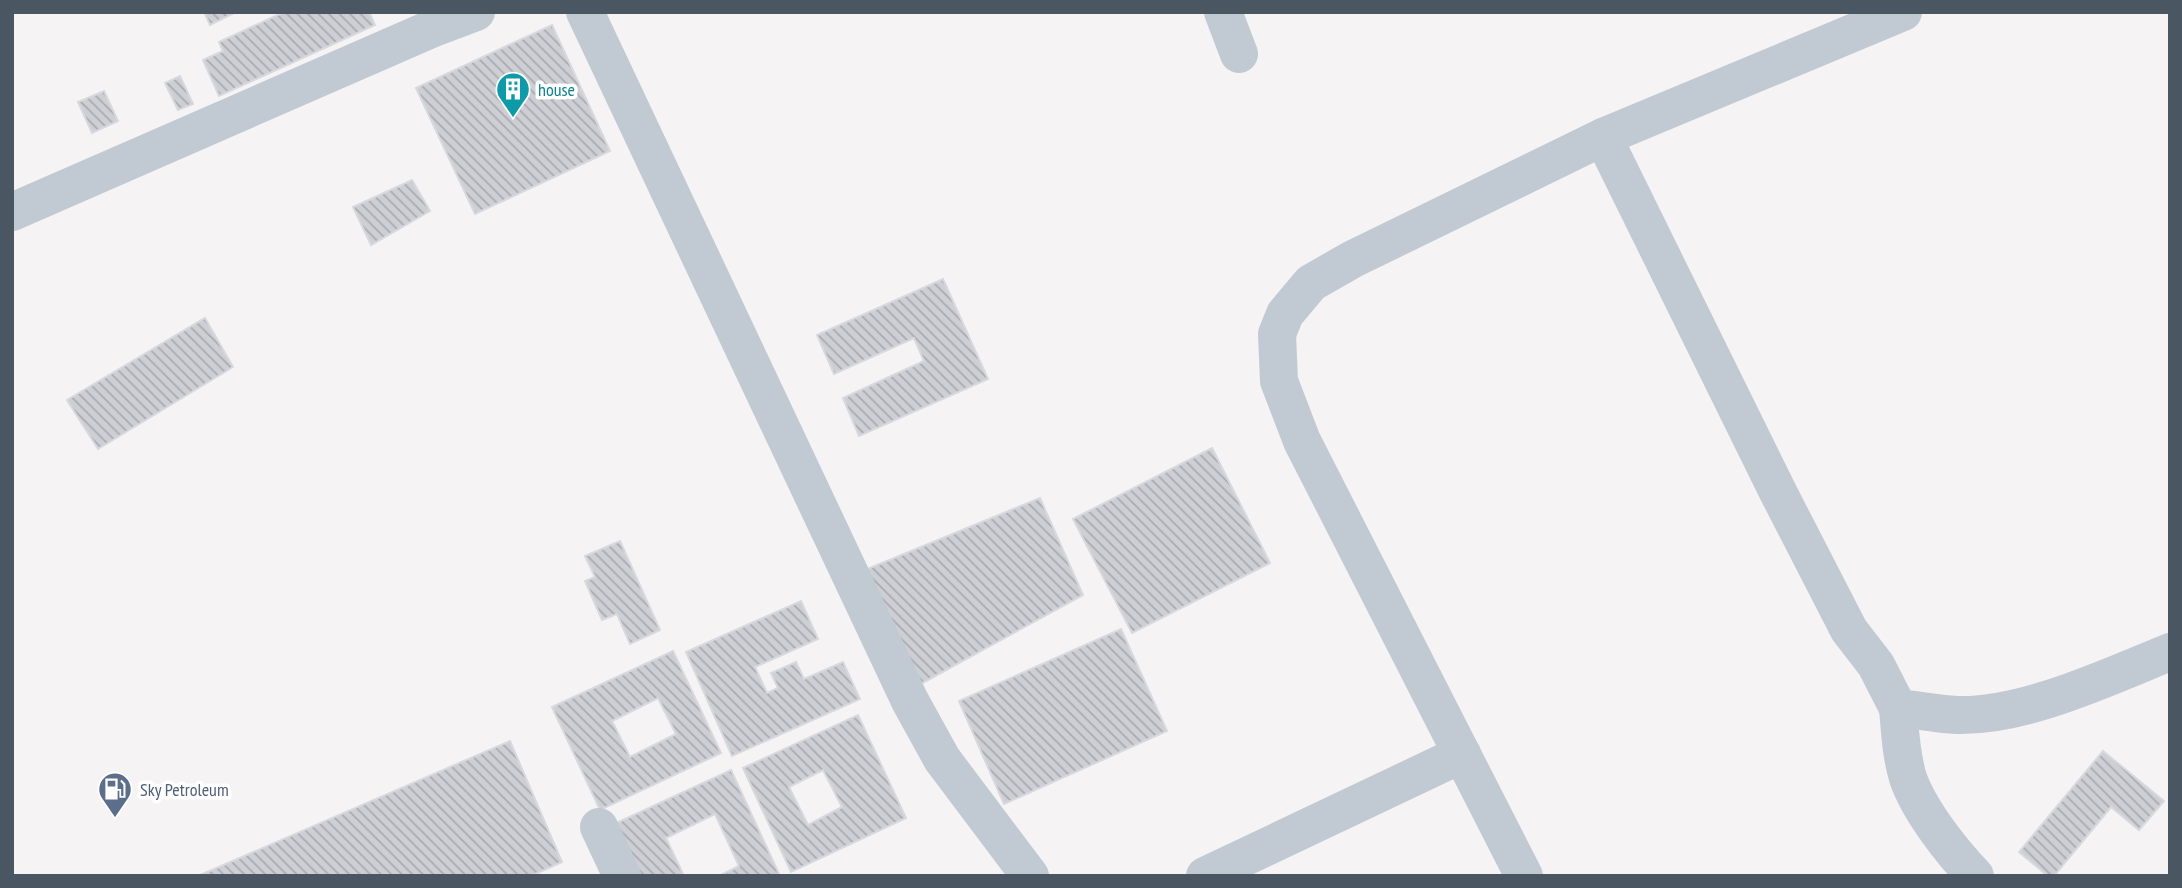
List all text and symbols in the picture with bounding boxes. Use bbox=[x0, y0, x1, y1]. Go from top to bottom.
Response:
building icon: house bbox=[494, 70, 532, 119]
place label: house bbox=[538, 78, 575, 101]
fuel station icon: Sky Petroleum bbox=[96, 770, 134, 819]
place label: Sky Petroleum bbox=[140, 778, 229, 801]

